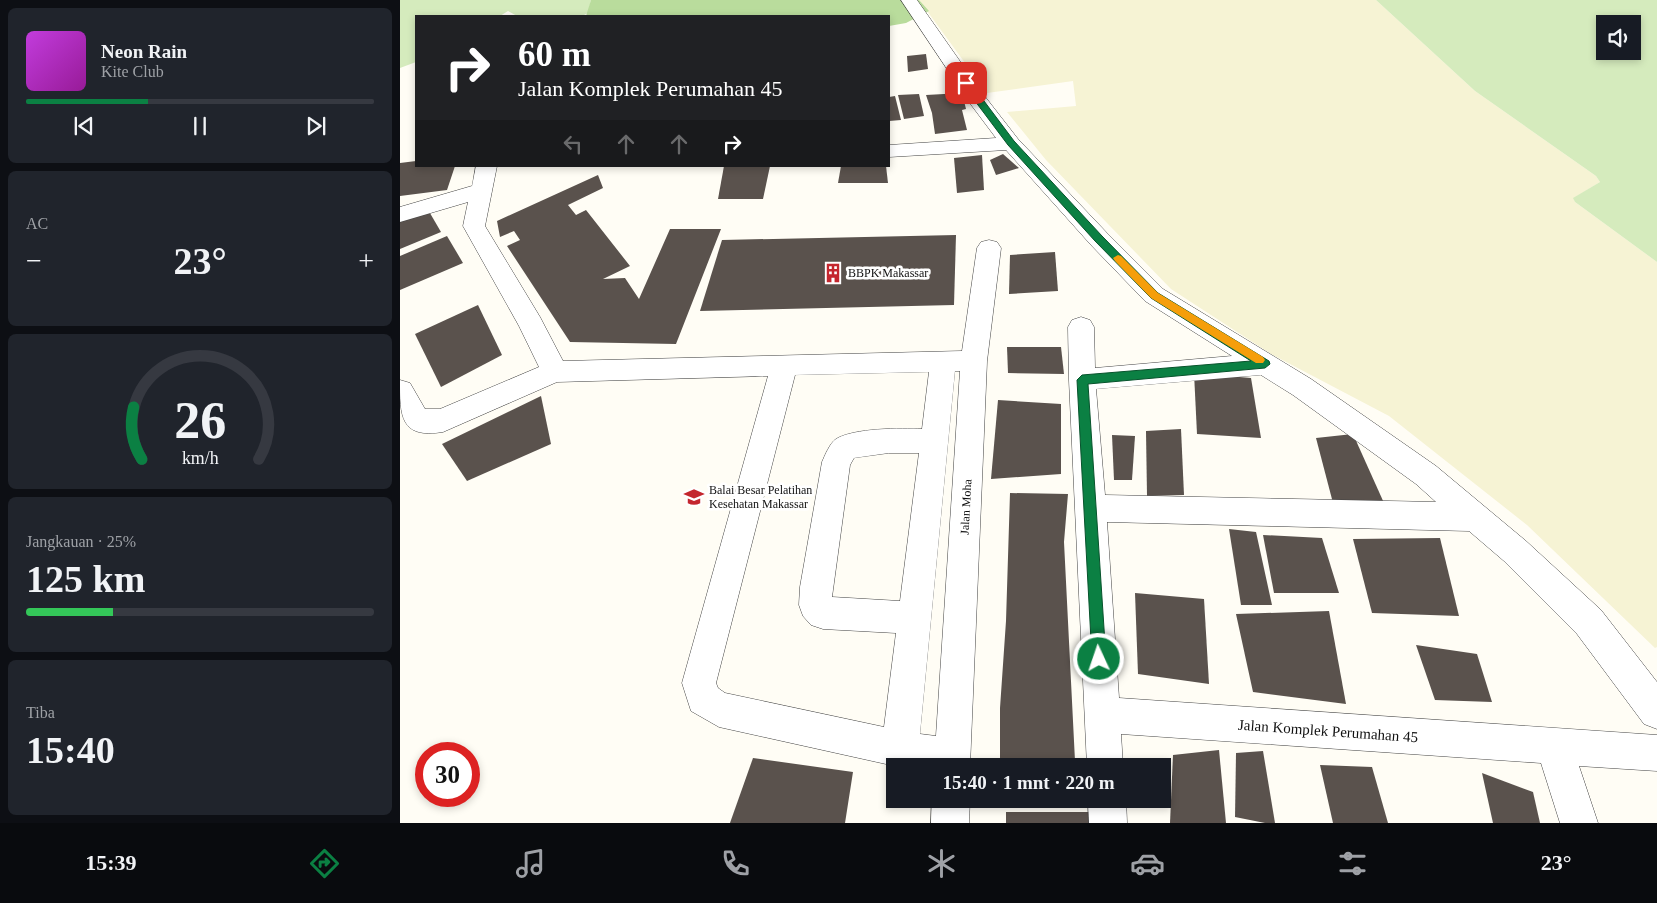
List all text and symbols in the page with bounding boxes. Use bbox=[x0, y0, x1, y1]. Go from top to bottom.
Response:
map controls bbox=[1596, 15, 1641, 60]
button: sound bbox=[1596, 15, 1641, 60]
icon: right bbox=[435, 35, 500, 100]
text: 60 m bbox=[518, 35, 591, 74]
text: Neon Rain bbox=[101, 41, 187, 62]
pin bbox=[945, 62, 987, 104]
text: Kite Club bbox=[101, 63, 164, 80]
icon: arrive bbox=[952, 69, 980, 97]
text: Jalan Komplek Perumahan 45 bbox=[518, 76, 783, 101]
icon: previous bbox=[70, 112, 98, 140]
icon: pause bbox=[186, 112, 214, 140]
icon: next bbox=[302, 112, 330, 140]
icon: left bbox=[559, 130, 587, 158]
icon: ahead bbox=[612, 130, 640, 158]
icon: ahead bbox=[665, 130, 693, 158]
icon: right bbox=[718, 130, 746, 158]
text: AC bbox=[26, 215, 48, 232]
text: 23° bbox=[173, 240, 227, 282]
text: − bbox=[26, 245, 42, 276]
text: + bbox=[358, 245, 374, 276]
building icon: BBPK Makassar bbox=[822, 262, 844, 284]
place label: BBPK Makassar bbox=[848, 266, 928, 280]
text: 26 bbox=[174, 392, 226, 449]
text: km/h bbox=[182, 448, 218, 468]
street label: Jalan Moha bbox=[958, 478, 974, 535]
place label: Balai Besar Pelatihan Kesehatan Makassar bbox=[709, 483, 812, 511]
school or university icon: Balai Besar Pelatihan Kesehatan Makassar bbox=[683, 486, 705, 508]
text: Jangkauan · 25% bbox=[26, 533, 136, 550]
text: 125 km bbox=[26, 558, 145, 600]
position arrow bbox=[1072, 632, 1124, 684]
text: Tiba bbox=[26, 704, 55, 721]
street label: Jalan Komplek Perumahan 45 bbox=[1237, 717, 1419, 745]
text: 15:40 bbox=[26, 729, 115, 771]
speed limit sign: 30 bbox=[415, 742, 480, 807]
text: 15:40 · 1 mnt · 220 m bbox=[942, 772, 1115, 793]
icon: directions bbox=[307, 846, 342, 881]
icon: music bbox=[513, 846, 548, 881]
icon: phone bbox=[718, 846, 753, 881]
icon: climate bbox=[924, 846, 959, 881]
icon: car bbox=[1130, 846, 1165, 881]
icon: filters bbox=[1335, 846, 1370, 881]
text: 15:39 bbox=[85, 850, 137, 875]
text: 23° bbox=[1541, 850, 1572, 875]

